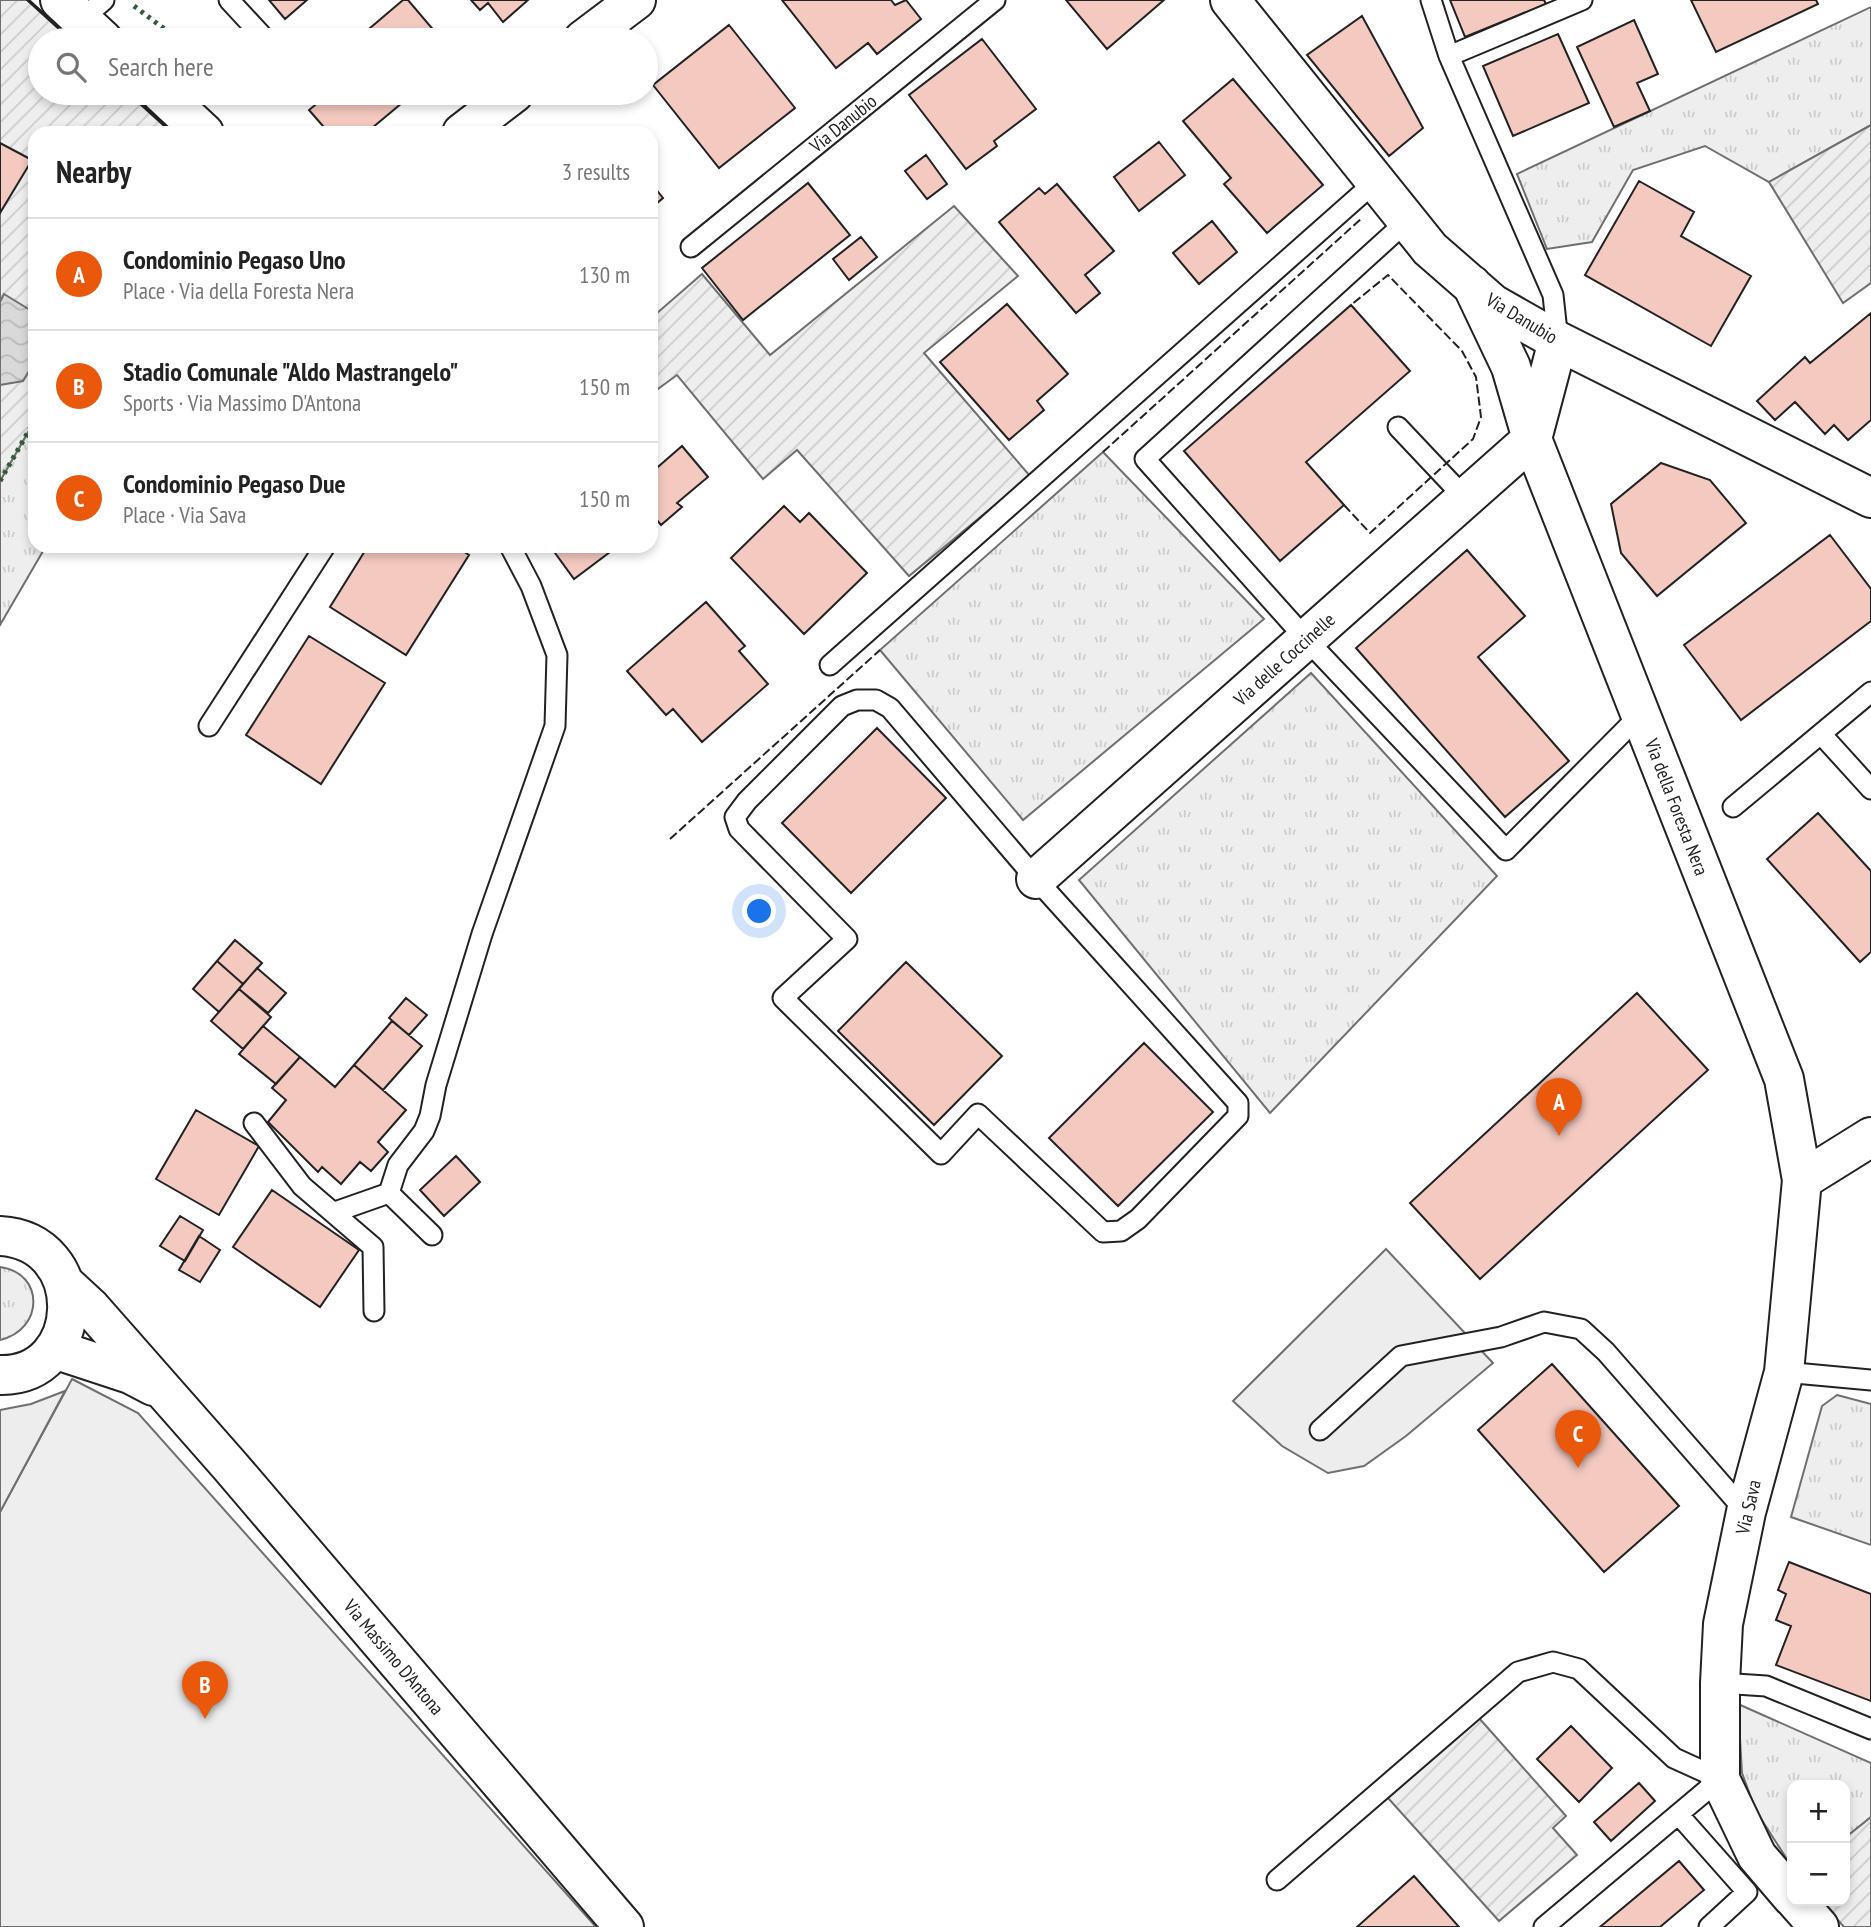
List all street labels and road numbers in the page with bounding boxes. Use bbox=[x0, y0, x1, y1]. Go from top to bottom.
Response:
street label: Via Danubio bbox=[804, 89, 881, 158]
street label: Via Danubio bbox=[1481, 287, 1562, 349]
street label: Via delle Coccinelle bbox=[1228, 607, 1340, 711]
street label: Via della Foresta Nera bbox=[1640, 734, 1714, 879]
street label: Via Sava bbox=[1730, 1477, 1766, 1538]
street label: Via Massimo D'Antona bbox=[338, 1594, 449, 1720]

